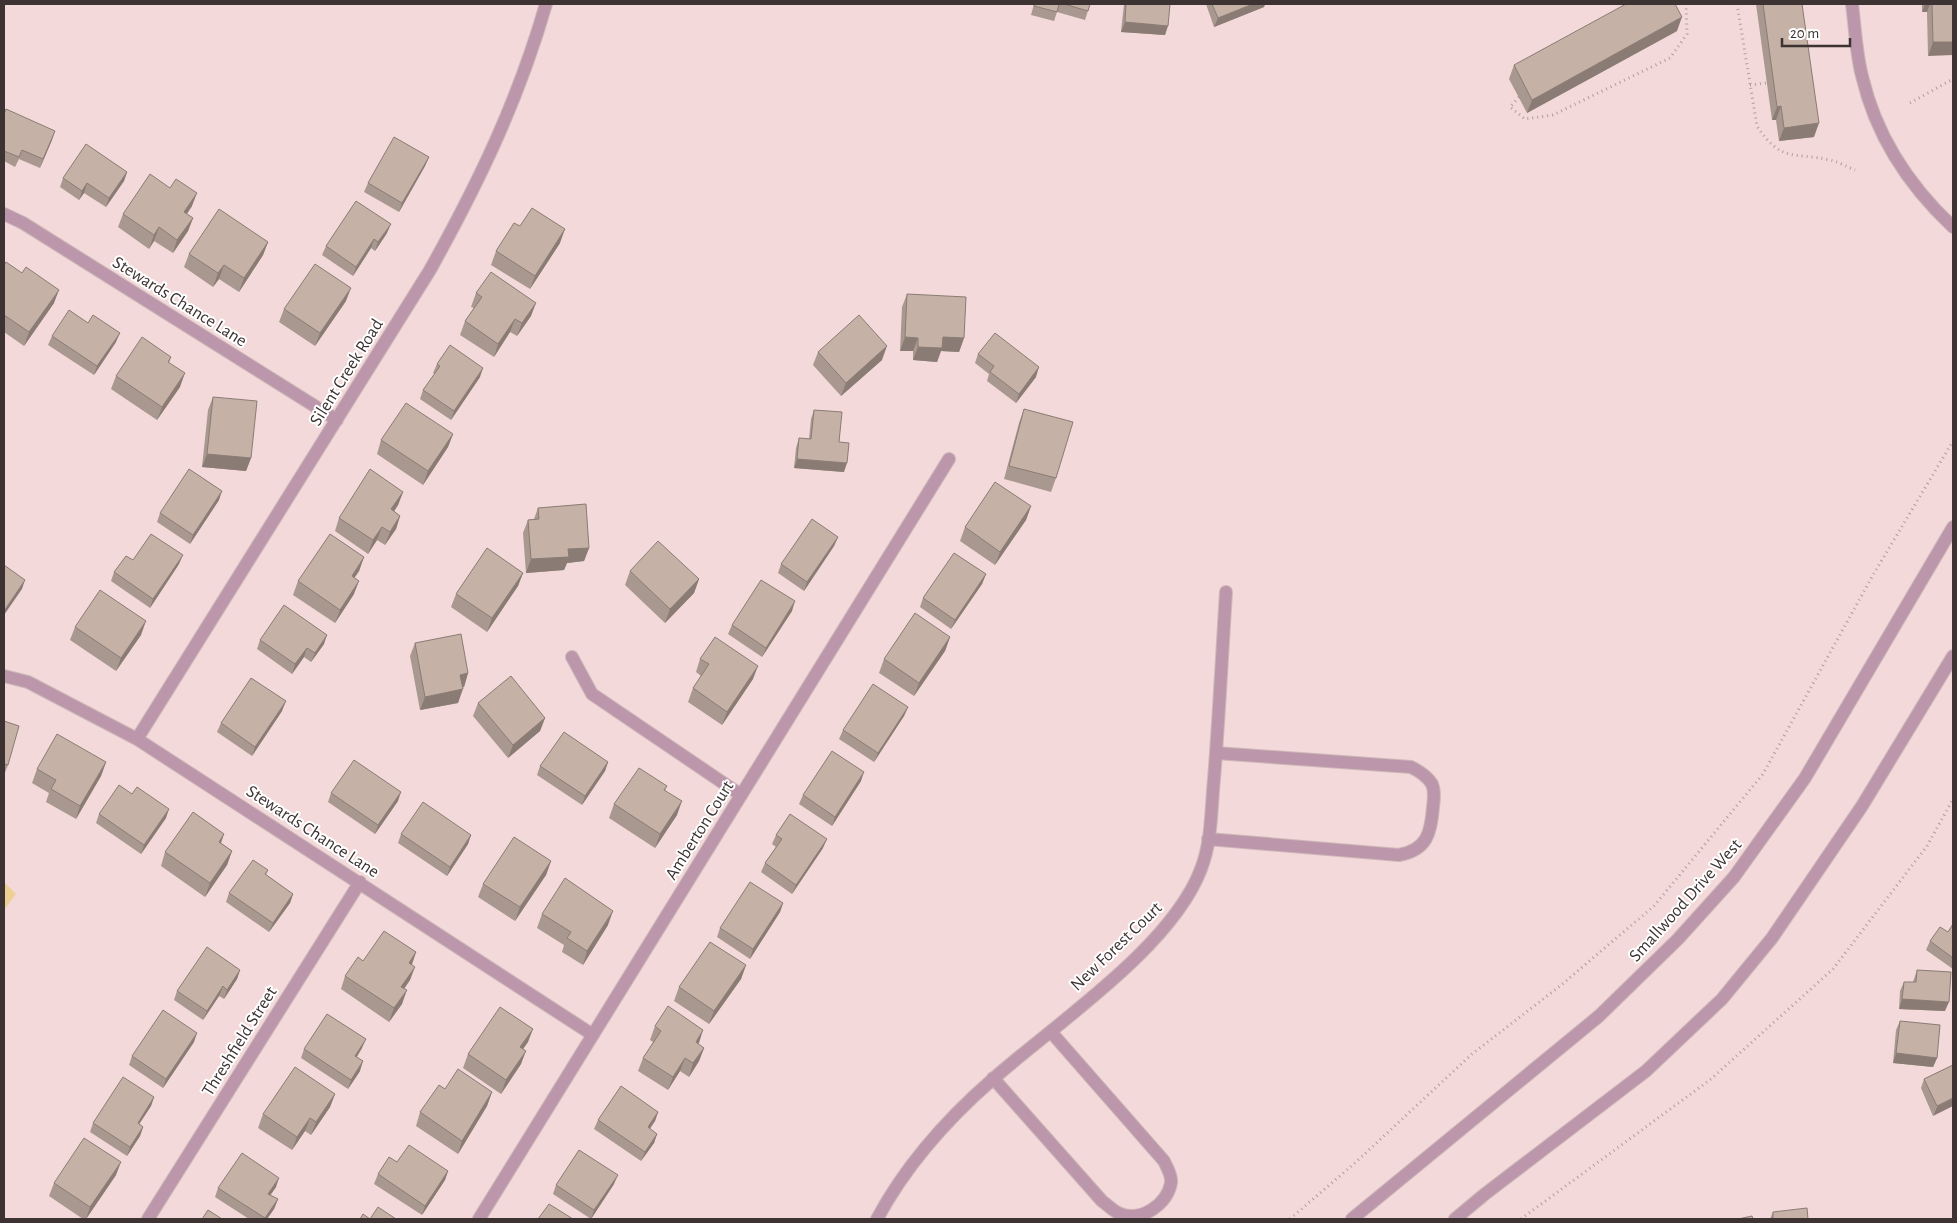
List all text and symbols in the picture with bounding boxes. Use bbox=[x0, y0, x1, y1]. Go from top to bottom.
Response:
scale bar bbox=[1782, 15, 1850, 47]
text: 20 m bbox=[1790, 26, 1819, 41]
street label: Stewards Chance Lane bbox=[109, 253, 250, 350]
street label: Silent Creek Road bbox=[307, 316, 387, 429]
street label: Amberton Court bbox=[662, 778, 737, 883]
street label: Stewards Chance Lane bbox=[243, 782, 382, 881]
street label: Smallwood Drive West bbox=[1626, 836, 1746, 965]
street label: New Forest Court bbox=[1068, 899, 1166, 995]
street label: Threshfield Street bbox=[199, 983, 281, 1099]

